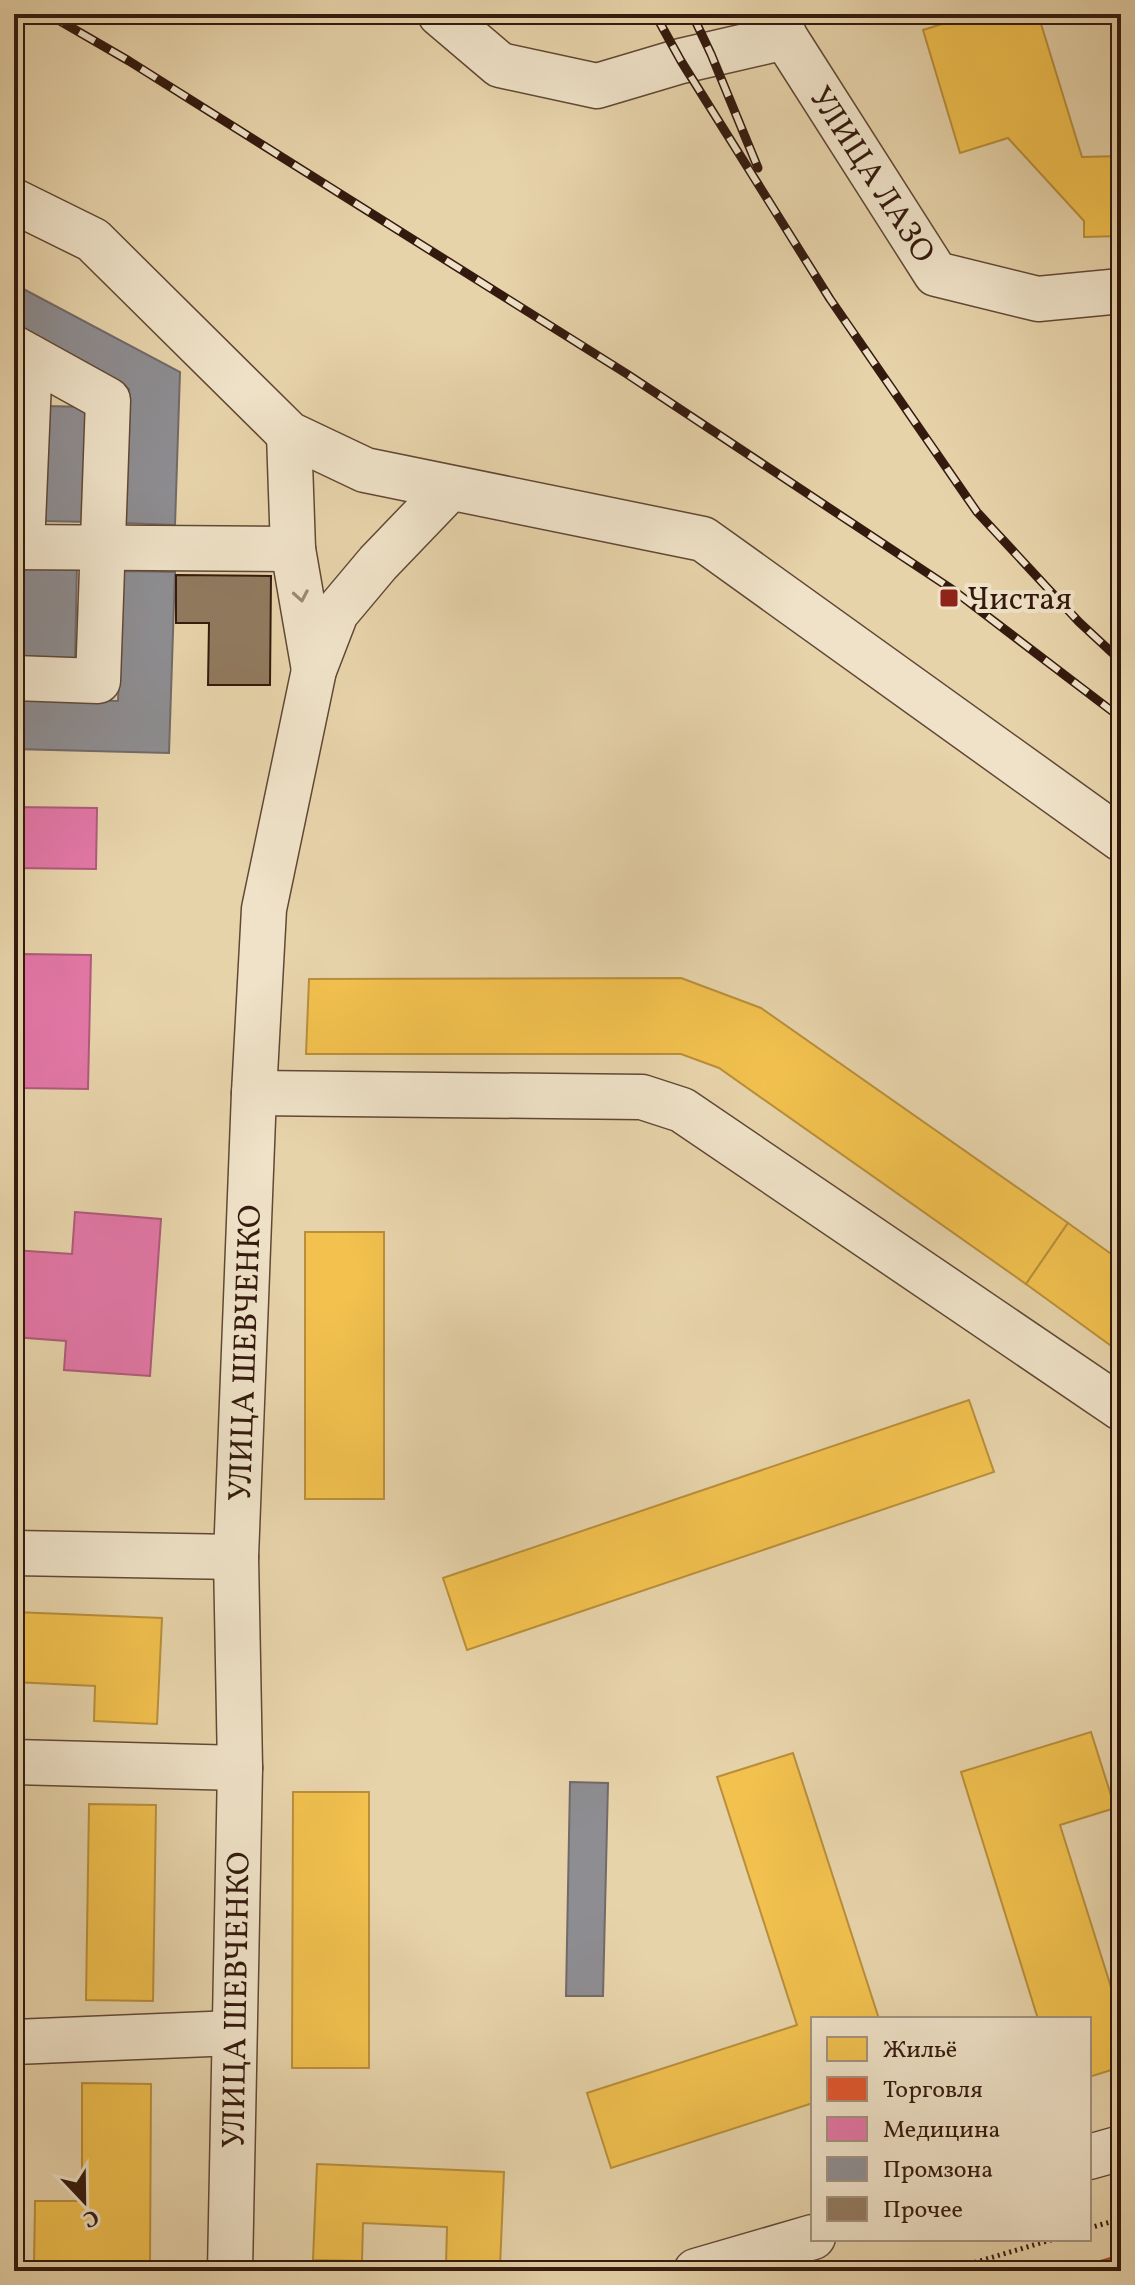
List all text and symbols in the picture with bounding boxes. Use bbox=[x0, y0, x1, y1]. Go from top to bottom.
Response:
street label: УЛИЦА ЛАЗО bbox=[797, 79, 944, 272]
place label: Чистая bbox=[967, 579, 1072, 623]
marker: Чистая bbox=[938, 587, 960, 609]
one-way arrow bbox=[292, 589, 309, 603]
street label: УЛИЦА ШЕВЧЕНКО bbox=[220, 1204, 274, 1502]
street label: УЛИЦА ШЕВЧЕНКО bbox=[213, 1851, 263, 2149]
legend bbox=[811, 2017, 1091, 2241]
text: Жильё bbox=[883, 2034, 957, 2068]
text: Торговля bbox=[883, 2074, 983, 2108]
text: Медицина bbox=[883, 2114, 1001, 2148]
text: Промзона bbox=[883, 2154, 993, 2188]
north arrow bbox=[44, 2161, 124, 2241]
text: Прочее bbox=[883, 2194, 963, 2228]
text: С bbox=[78, 2200, 103, 2234]

